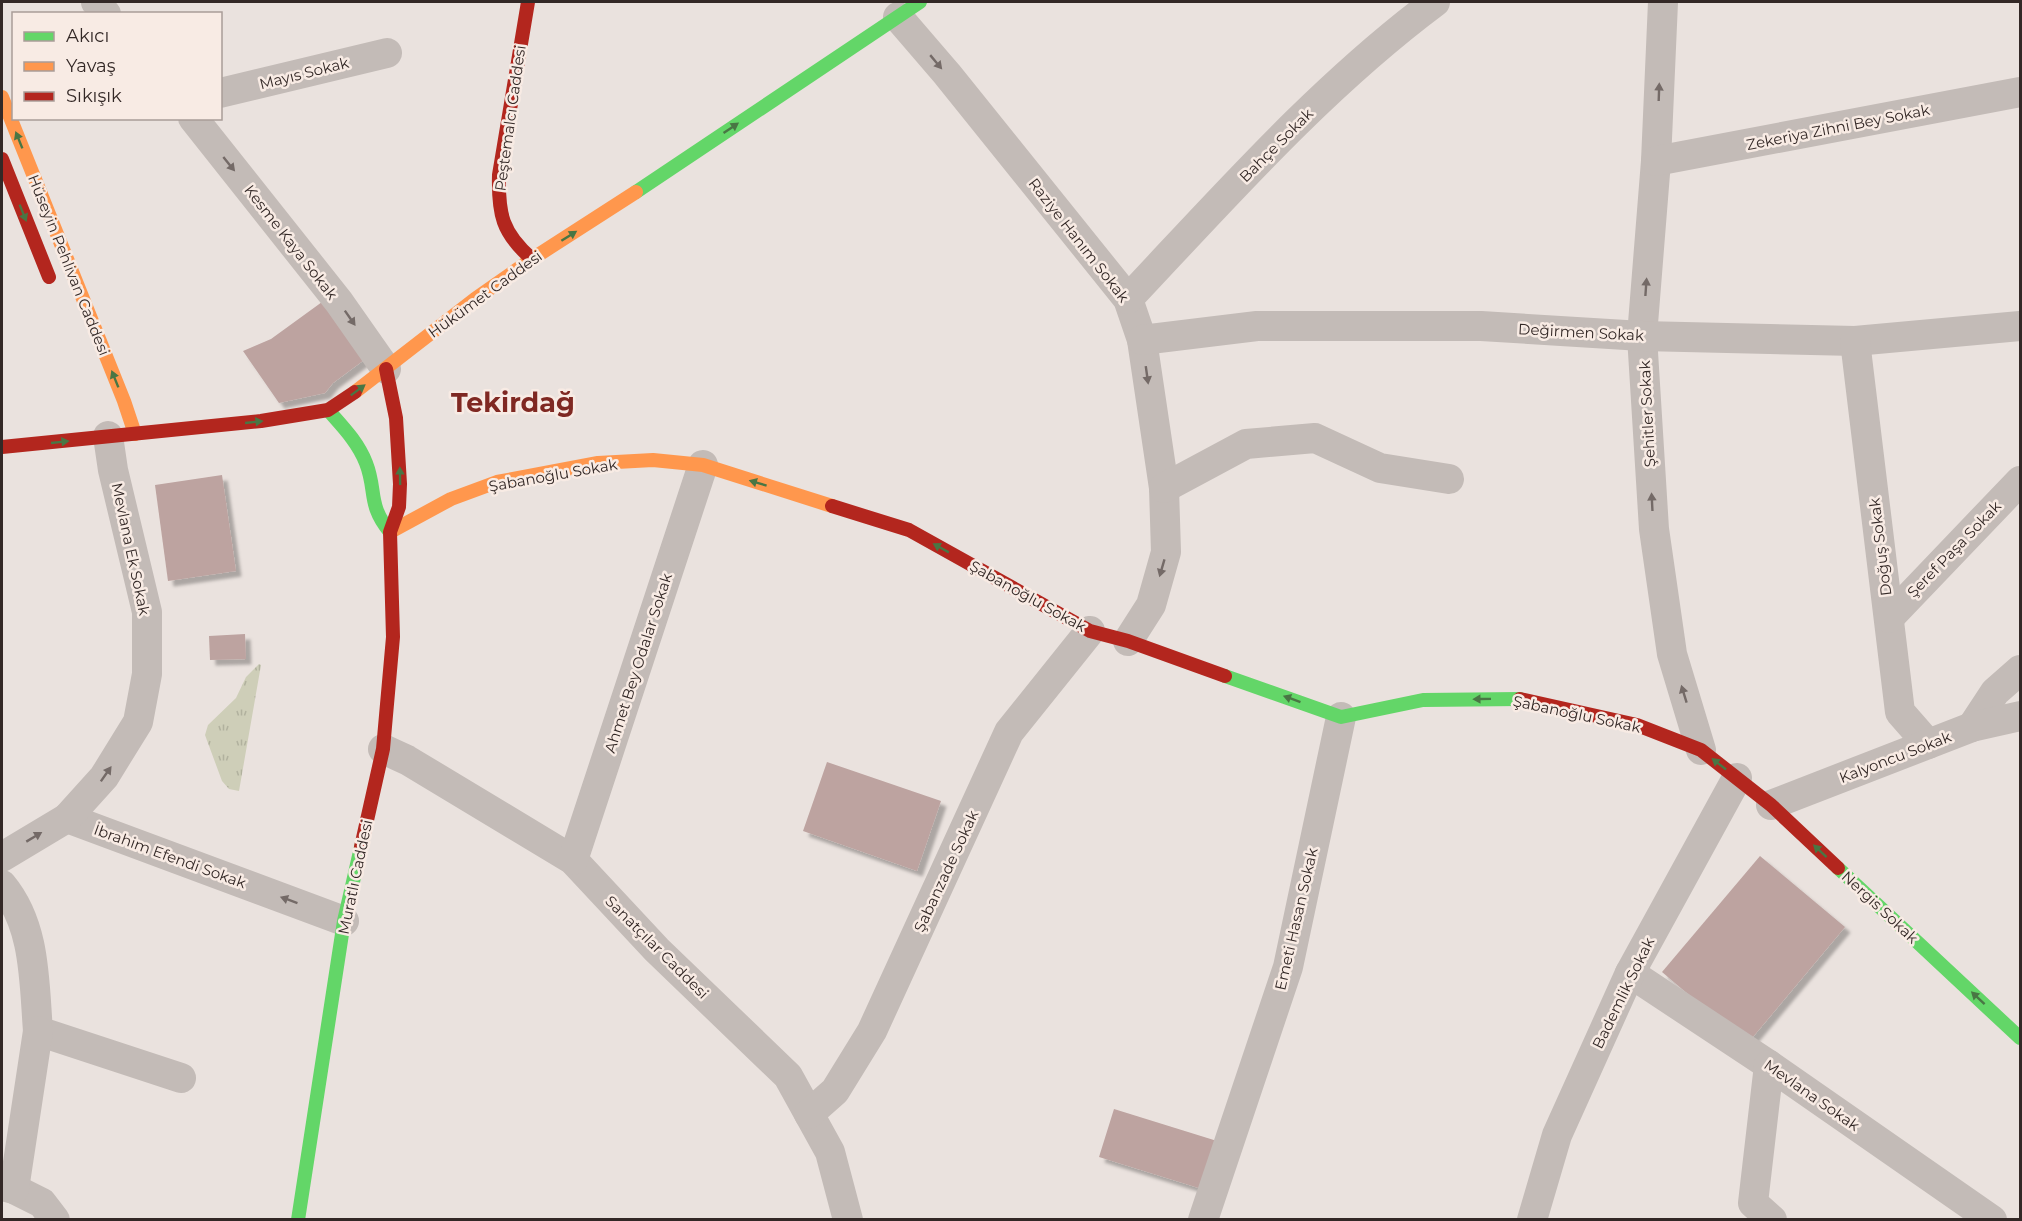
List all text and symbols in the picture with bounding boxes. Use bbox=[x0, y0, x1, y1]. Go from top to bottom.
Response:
legend bbox=[12, 12, 222, 120]
text: Akıcı bbox=[66, 25, 109, 47]
street label: Peştemalcı Caddesi bbox=[490, 44, 530, 192]
street label: Mayıs Sokak bbox=[257, 53, 351, 93]
one-way arrow bbox=[930, 54, 943, 70]
text: Yavaş bbox=[66, 55, 116, 77]
one-way arrow bbox=[1654, 83, 1663, 102]
text: Sıkışık bbox=[66, 85, 122, 107]
street label: Zekeriya Zihni Bey Sokak bbox=[1745, 100, 1931, 154]
street label: Bahçe Sokak bbox=[1235, 104, 1317, 186]
one-way arrow bbox=[723, 122, 739, 134]
one-way arrow bbox=[14, 130, 24, 148]
one-way arrow bbox=[223, 156, 236, 172]
street label: Hüseyin Pehlivan Caddesi bbox=[24, 172, 114, 358]
street label: Raziye Hanım Sokak bbox=[1025, 174, 1133, 306]
street label: Kesme Kaya Sokak bbox=[240, 181, 342, 303]
one-way arrow bbox=[19, 204, 29, 222]
one-way arrow bbox=[561, 230, 577, 241]
street label: Hükümet Caddesi bbox=[424, 246, 546, 342]
one-way arrow bbox=[1641, 277, 1651, 296]
one-way arrow bbox=[344, 309, 356, 325]
street label: Değirmen Sokak bbox=[1518, 319, 1644, 345]
street label: Şehitler Sokak bbox=[1635, 360, 1659, 468]
one-way arrow bbox=[1143, 366, 1152, 385]
one-way arrow bbox=[110, 370, 119, 388]
one-way arrow bbox=[350, 385, 365, 397]
district label: Tekirdağ bbox=[451, 386, 575, 419]
one-way arrow bbox=[244, 417, 263, 427]
one-way arrow bbox=[50, 437, 69, 447]
street label: Şabanoğlu Sokak bbox=[487, 454, 619, 496]
one-way arrow bbox=[395, 466, 405, 485]
one-way arrow bbox=[749, 478, 767, 487]
street label: Mevlana Ek Sokak bbox=[108, 481, 154, 617]
one-way arrow bbox=[1648, 493, 1657, 512]
street label: Doğuş Sokak bbox=[1865, 497, 1895, 597]
street label: Şeref Paşa Sokak bbox=[1903, 497, 2005, 601]
one-way arrow bbox=[932, 543, 949, 553]
street label: Şabanoğlu Sokak bbox=[966, 556, 1090, 636]
one-way arrow bbox=[1156, 559, 1166, 577]
street label: Ahmet Bey Odalar Sokak bbox=[600, 571, 676, 755]
one-way arrow bbox=[1679, 685, 1688, 703]
street label: Şabanoğlu Sokak bbox=[1511, 691, 1643, 737]
one-way arrow bbox=[1283, 694, 1301, 704]
one-way arrow bbox=[1473, 694, 1492, 704]
street label: Kalyoncu Sokak bbox=[1836, 727, 1954, 787]
one-way arrow bbox=[1711, 757, 1727, 770]
one-way arrow bbox=[100, 766, 112, 782]
street label: Şabanzade Sokak bbox=[909, 807, 983, 935]
street label: Muratlı Caddesi bbox=[334, 818, 376, 936]
street label: İbrahim Efendi Sokak bbox=[91, 820, 249, 892]
one-way arrow bbox=[26, 832, 42, 843]
one-way arrow bbox=[1813, 845, 1828, 858]
street label: Emeti Hasan Sokak bbox=[1270, 846, 1322, 992]
street label: Nergis Sokak bbox=[1838, 867, 1922, 947]
street label: Sanatçılar Caddesi bbox=[601, 891, 713, 1003]
one-way arrow bbox=[280, 895, 298, 904]
street label: Bademlik Sokak bbox=[1588, 934, 1658, 1052]
one-way arrow bbox=[1971, 992, 1985, 1006]
street label: Mevlana Sokak bbox=[1760, 1055, 1864, 1135]

